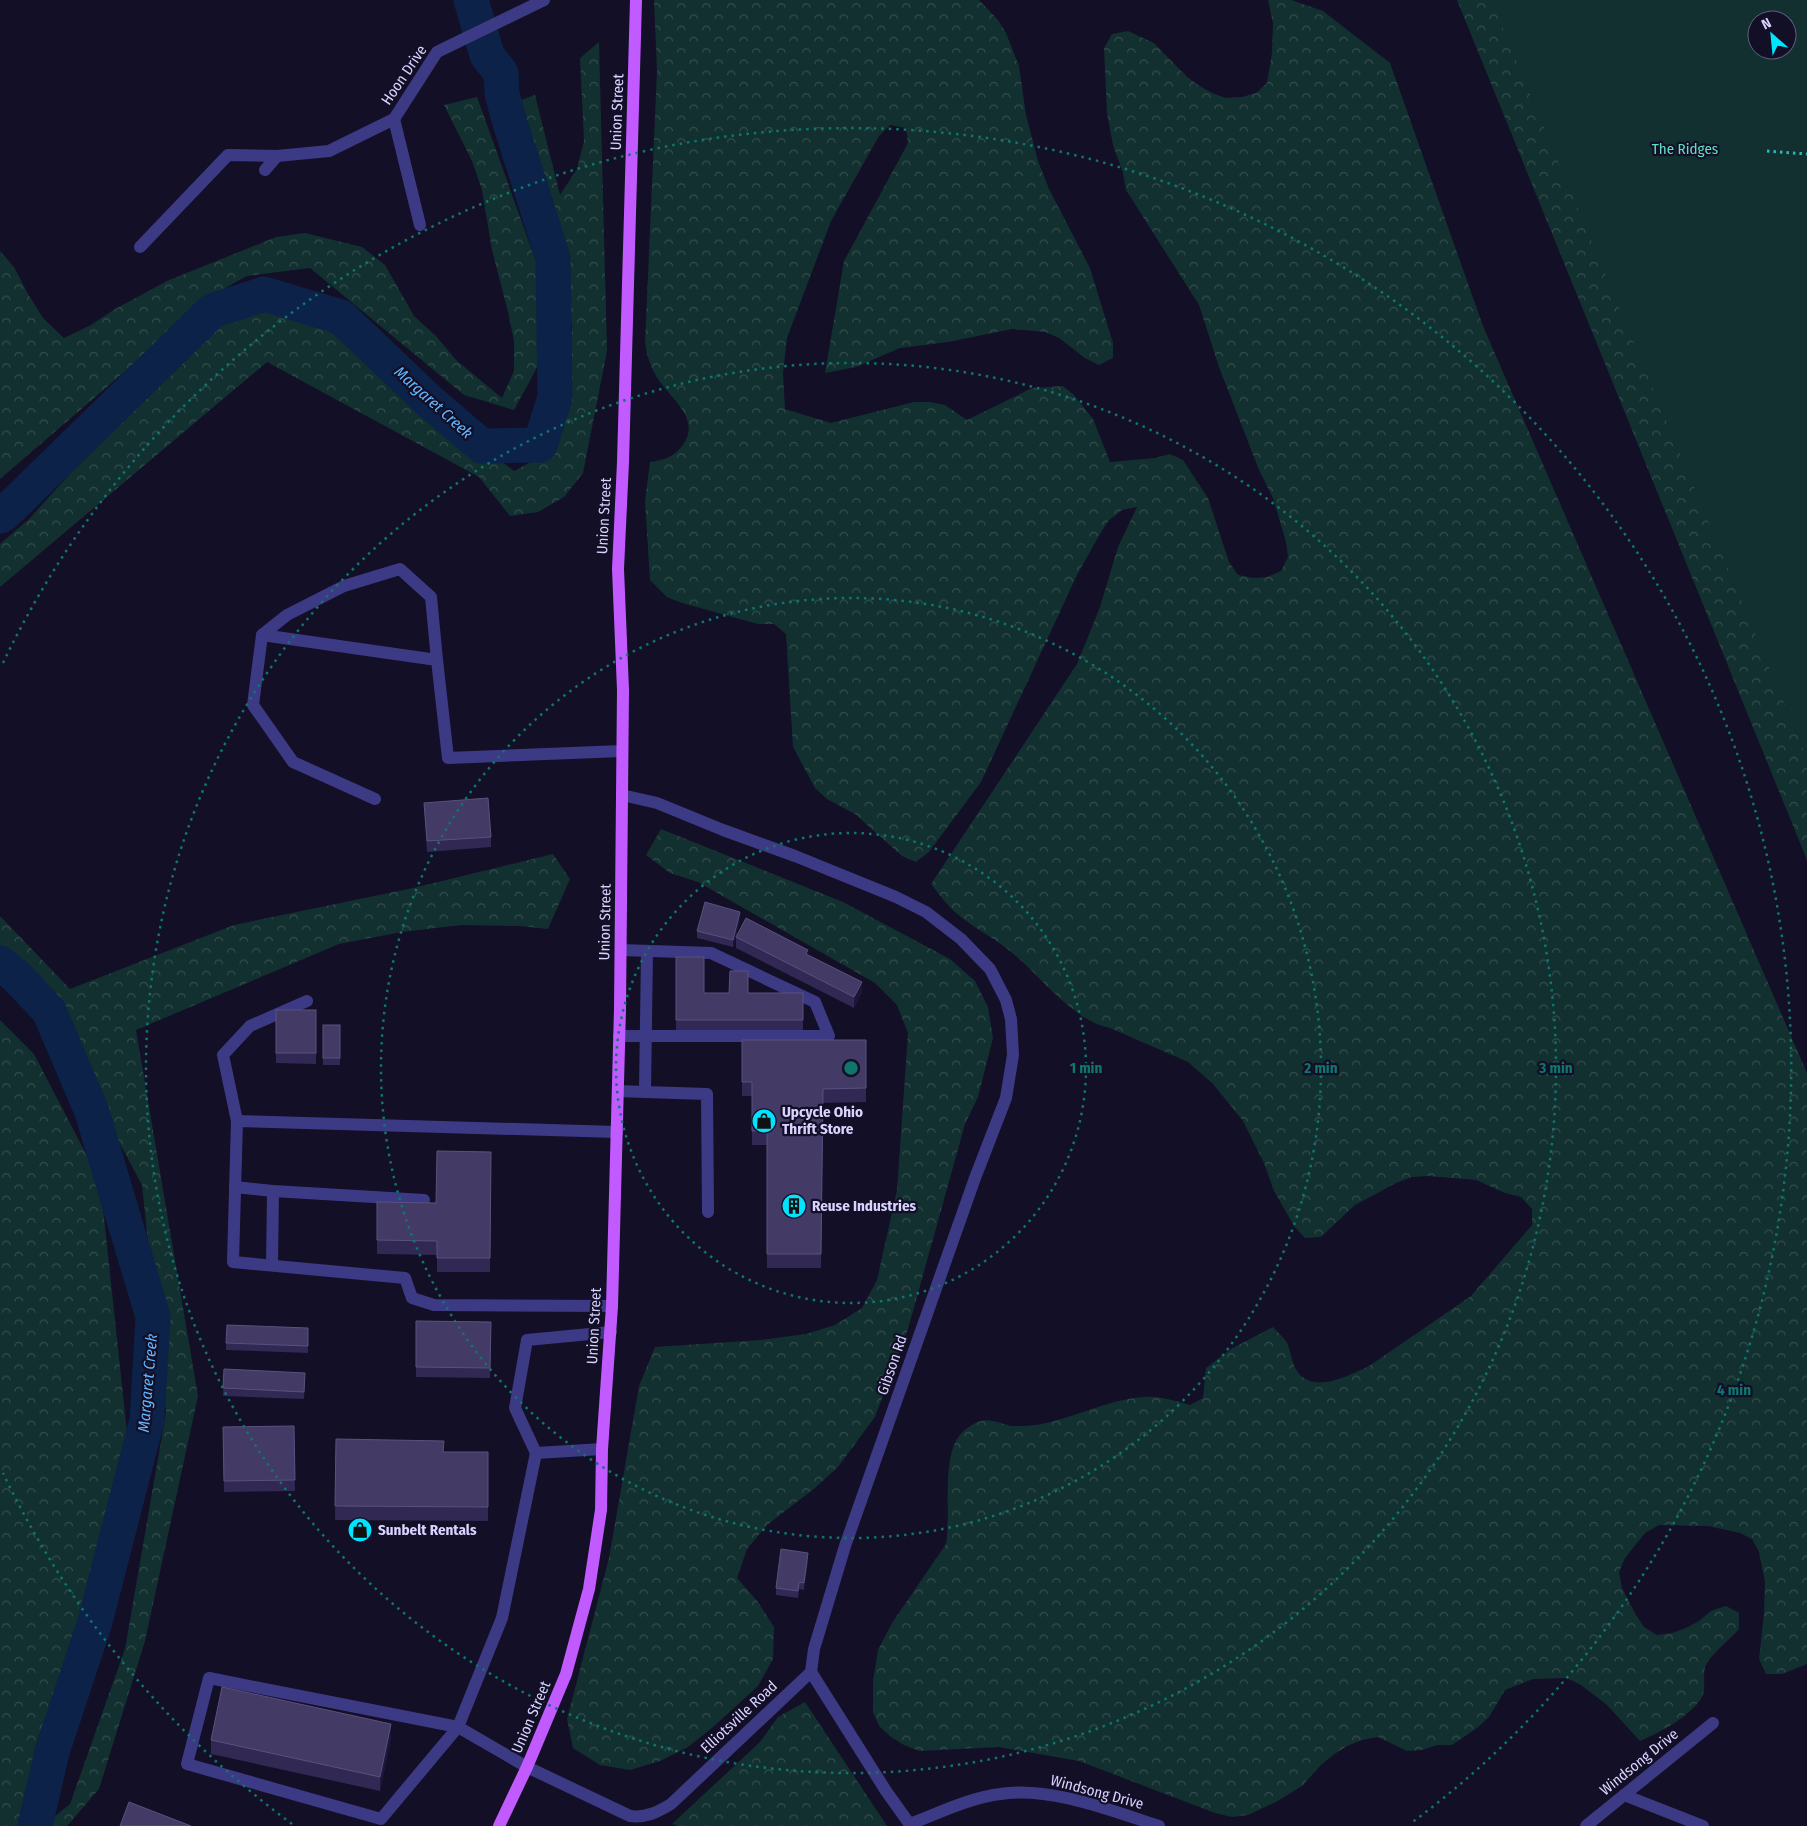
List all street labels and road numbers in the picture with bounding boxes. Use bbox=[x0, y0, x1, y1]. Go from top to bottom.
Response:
street label: Hoon Drive bbox=[378, 42, 430, 108]
street label: Union Street bbox=[607, 73, 627, 151]
street label: Union Street bbox=[593, 477, 615, 555]
street label: Union Street bbox=[595, 883, 615, 961]
street label: Union Street bbox=[583, 1287, 605, 1365]
street label: Gibson Rd bbox=[873, 1333, 911, 1397]
street label: Elliotsville Road bbox=[697, 1677, 781, 1757]
street label: Union Street bbox=[508, 1678, 554, 1756]
street label: Windsong Drive bbox=[1596, 1725, 1682, 1799]
street label: Windsong Drive bbox=[1049, 1771, 1145, 1813]

